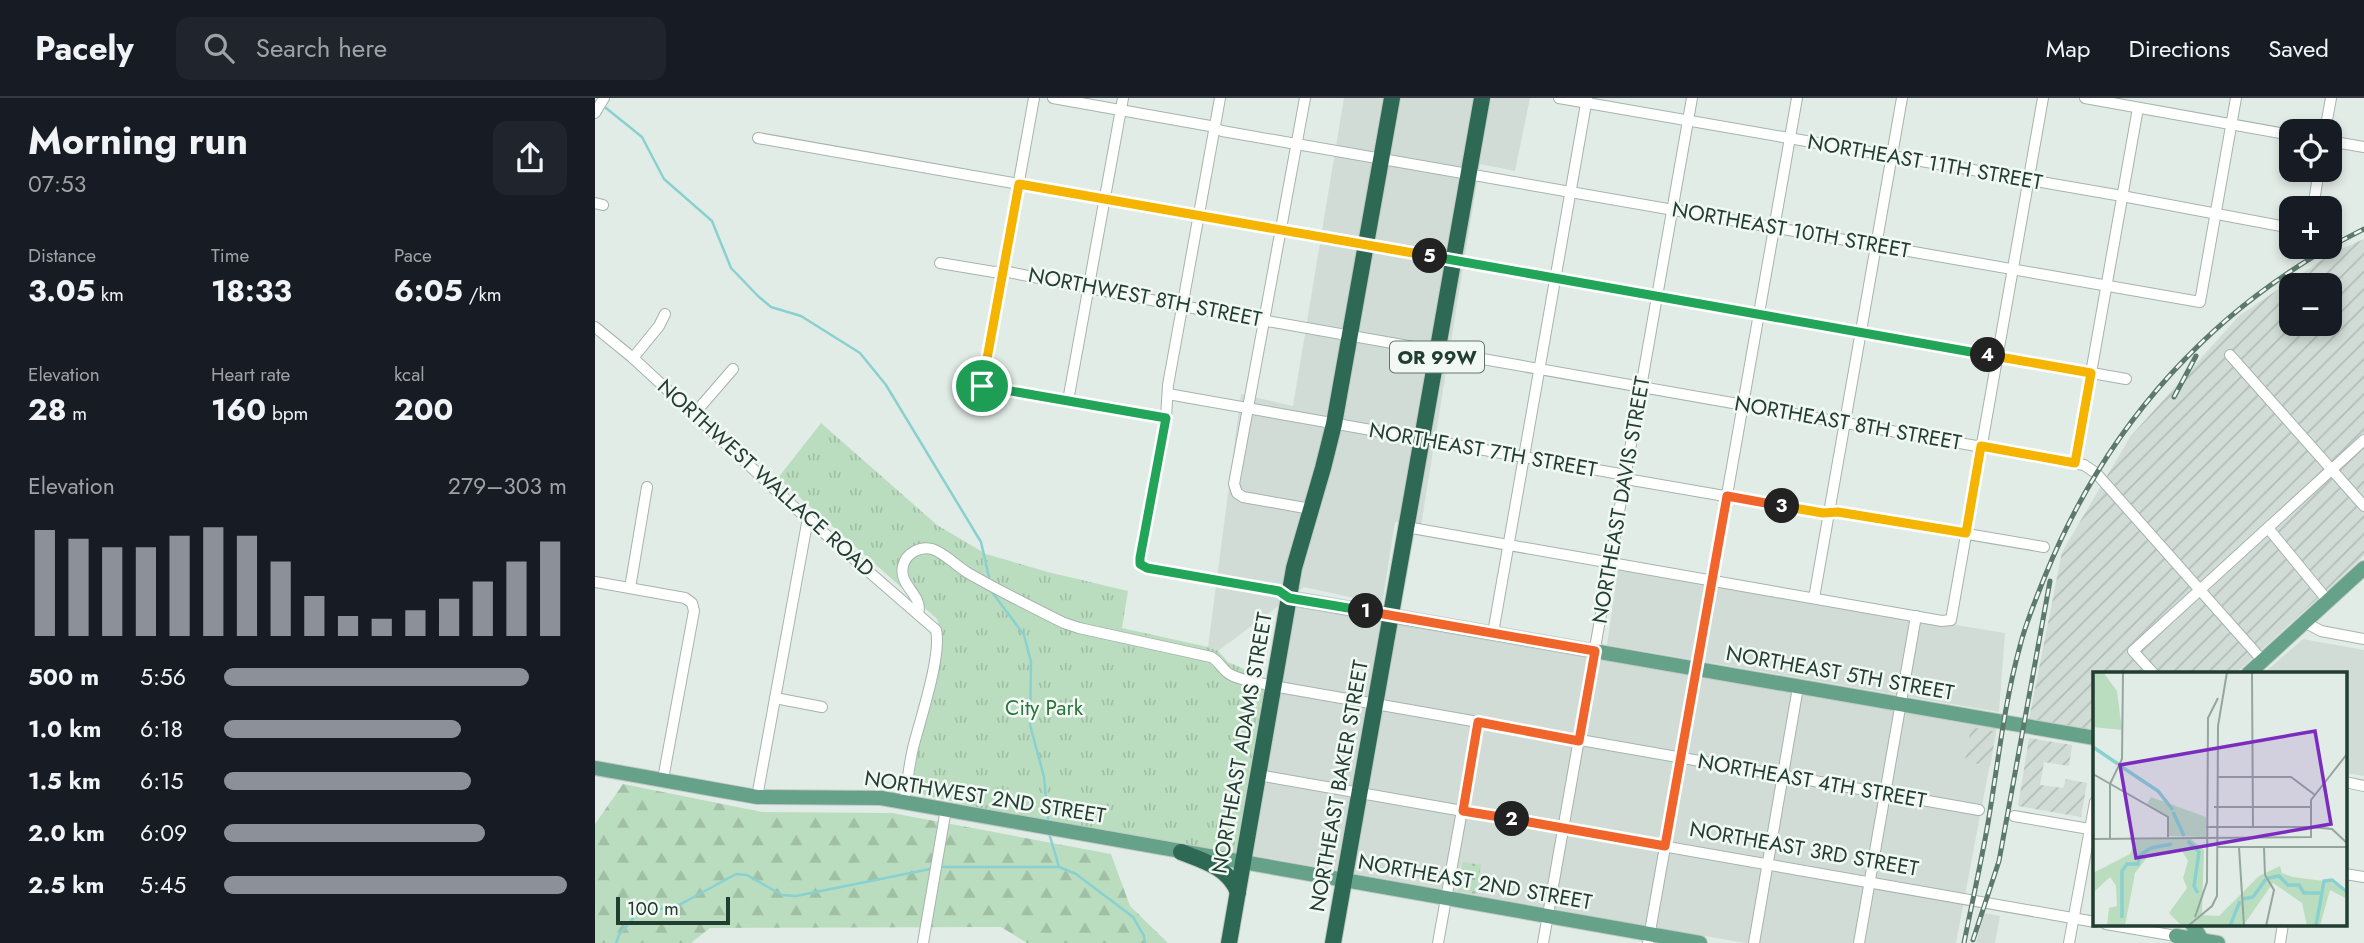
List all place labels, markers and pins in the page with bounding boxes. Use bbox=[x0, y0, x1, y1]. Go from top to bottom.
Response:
pin: 5 bbox=[1413, 238, 1447, 274]
pin: 4 bbox=[1971, 338, 2005, 372]
pin bbox=[952, 356, 1012, 416]
pin: 3 bbox=[1765, 488, 1799, 524]
pin: 1 bbox=[1349, 594, 1383, 628]
pin: 2 bbox=[1495, 802, 1529, 836]

